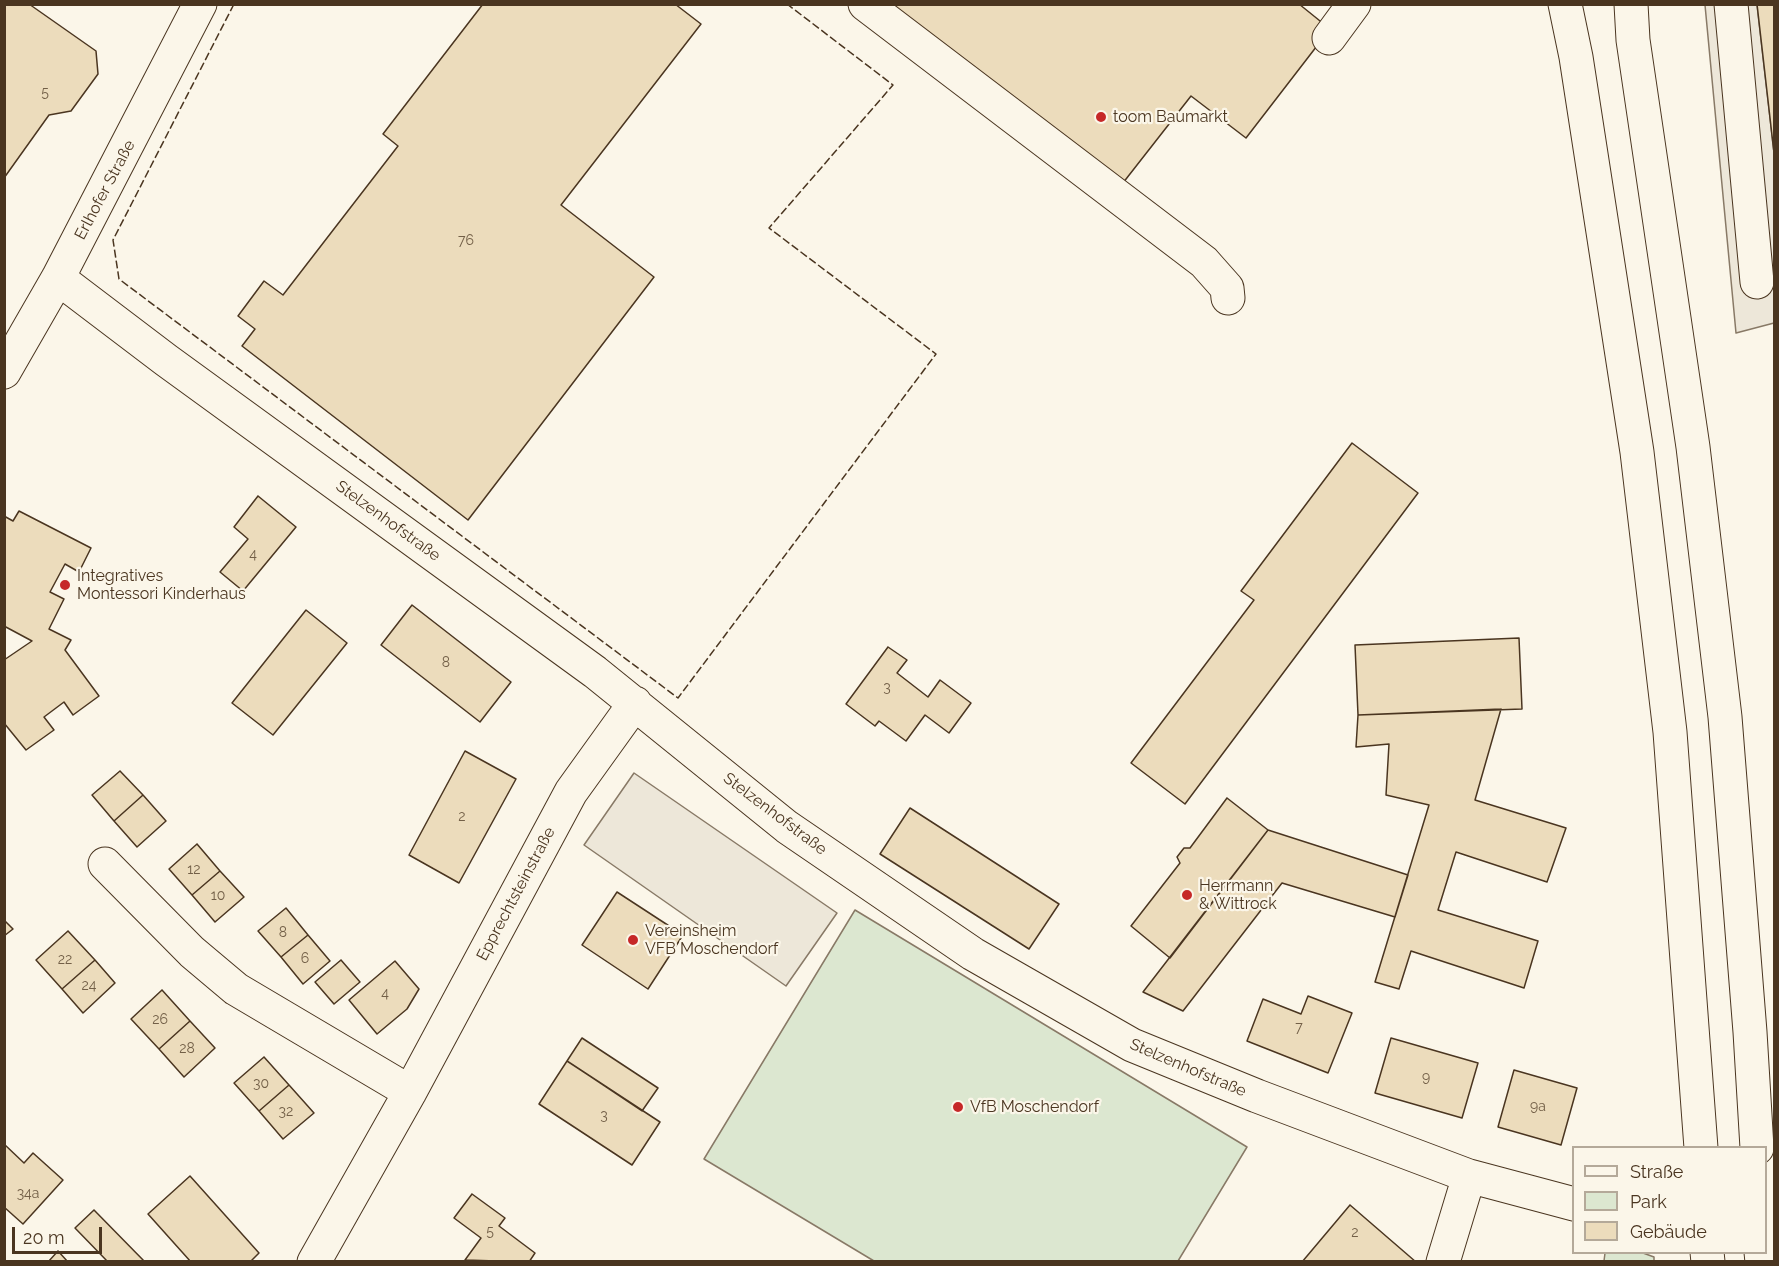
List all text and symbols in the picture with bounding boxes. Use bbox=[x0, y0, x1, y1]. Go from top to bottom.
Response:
house number: 5 bbox=[41, 85, 49, 101]
place label: toom Baumarkt bbox=[1113, 107, 1228, 127]
marker: toom Baumarkt bbox=[1094, 110, 1108, 124]
street label: Erlhofer Straße bbox=[71, 137, 139, 243]
house number: 76 bbox=[458, 233, 474, 249]
street label: Stelzenhofstraße bbox=[332, 477, 444, 565]
house number: 4 bbox=[249, 547, 257, 563]
place label: Integratives Montessori Kinderhaus bbox=[77, 566, 246, 604]
marker: Integratives Montessori Kinderhaus bbox=[58, 578, 72, 592]
house number: 8 bbox=[442, 655, 450, 671]
house number: 3 bbox=[883, 680, 891, 696]
street label: Stelzenhofstraße bbox=[719, 769, 831, 859]
house number: 2 bbox=[458, 809, 466, 825]
street label: Epprechtsteinstraße bbox=[473, 824, 559, 964]
house number: 12 bbox=[187, 862, 201, 878]
place label: Herrmann & Wittrock bbox=[1199, 876, 1277, 914]
house number: 10 bbox=[211, 888, 225, 904]
marker: Herrmann & Wittrock bbox=[1180, 888, 1194, 902]
place label: Vereinsheim VFB Moschendorf bbox=[645, 921, 778, 959]
house number: 8 bbox=[279, 925, 287, 941]
marker: Vereinsheim VFB Moschendorf bbox=[626, 933, 640, 947]
house number: 6 bbox=[301, 951, 309, 967]
house number: 22 bbox=[58, 952, 72, 968]
house number: 24 bbox=[82, 978, 96, 994]
house number: 4 bbox=[381, 986, 389, 1002]
house number: 26 bbox=[152, 1012, 168, 1028]
house number: 7 bbox=[1295, 1020, 1303, 1036]
street label: Stelzenhofstraße bbox=[1127, 1035, 1249, 1101]
house number: 28 bbox=[179, 1041, 195, 1057]
house number: 9 bbox=[1422, 1070, 1430, 1086]
house number: 30 bbox=[253, 1076, 269, 1092]
place label: VfB Moschendorf bbox=[970, 1097, 1099, 1117]
house number: 9a bbox=[1530, 1099, 1546, 1115]
marker: VfB Moschendorf bbox=[951, 1100, 965, 1114]
house number: 32 bbox=[279, 1104, 293, 1120]
house number: 3 bbox=[600, 1108, 608, 1124]
legend bbox=[1572, 1146, 1767, 1254]
text: Straße bbox=[1630, 1161, 1683, 1182]
house number: 34a bbox=[17, 1186, 39, 1202]
text: Park bbox=[1630, 1191, 1667, 1212]
scale bar bbox=[15, 1215, 105, 1253]
text: Gebäude bbox=[1630, 1221, 1707, 1242]
house number: 5 bbox=[486, 1224, 494, 1240]
house number: 2 bbox=[1351, 1225, 1359, 1241]
text: 20 m bbox=[23, 1227, 65, 1248]

